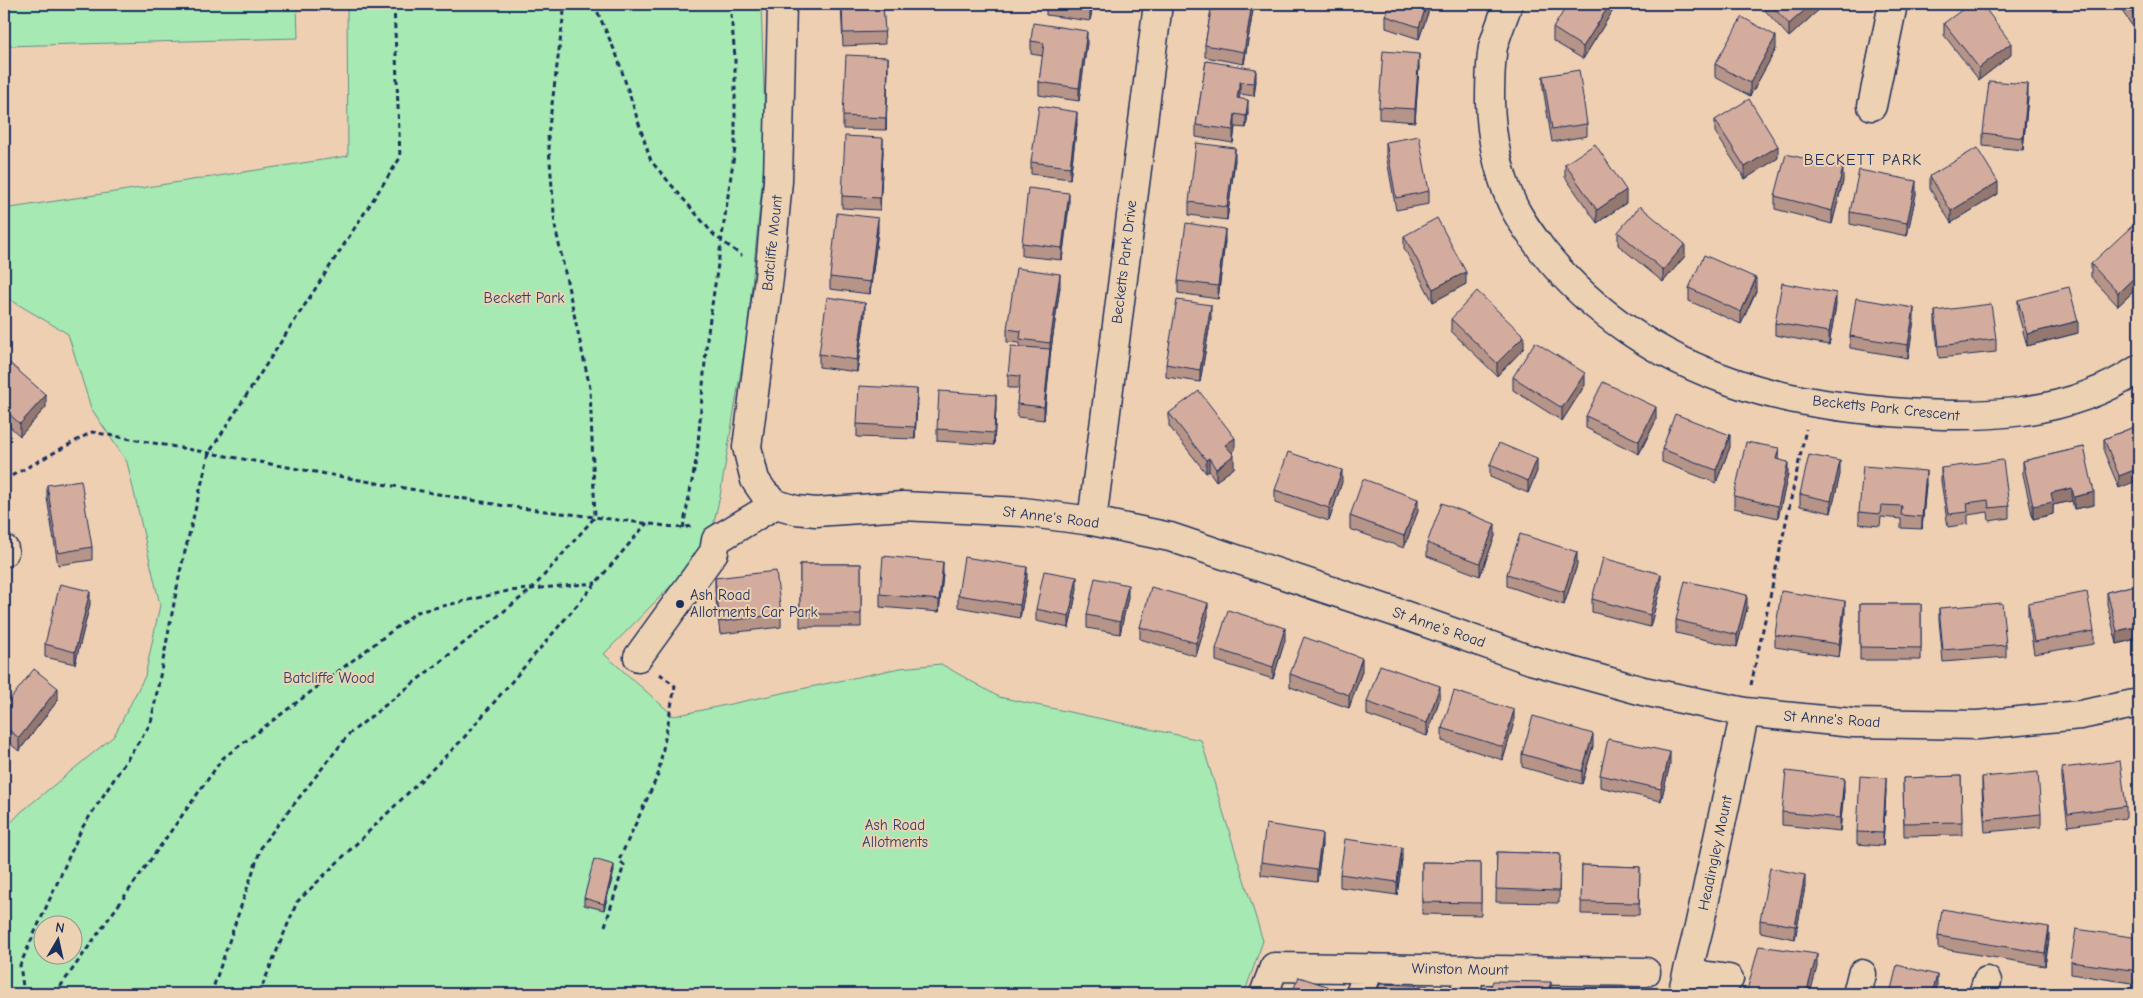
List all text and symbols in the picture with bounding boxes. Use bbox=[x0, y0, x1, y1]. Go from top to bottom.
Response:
district label: BECKETT PARK bbox=[1804, 151, 1922, 169]
street label: Batcliffe Mount bbox=[758, 194, 786, 292]
street label: Becketts Park Drive bbox=[1107, 199, 1141, 325]
park label: Beckett Park bbox=[484, 289, 565, 307]
street label: Becketts Park Crescent bbox=[1811, 391, 1961, 425]
street label: St Anne's Road bbox=[1002, 502, 1100, 532]
place label: Ash Road Allotments Car Park bbox=[690, 586, 819, 621]
marker: Ash Road Allotments Car Park bbox=[674, 598, 686, 610]
street label: St Anne's Road bbox=[1390, 603, 1488, 651]
park label: Batcliffe Wood bbox=[283, 669, 375, 687]
street label: St Anne's Road bbox=[1783, 707, 1881, 731]
street label: Headingley Mount bbox=[1694, 793, 1736, 912]
park label: Ash Road Allotments bbox=[862, 816, 928, 851]
north arrow bbox=[32, 916, 82, 966]
text: N bbox=[54, 919, 66, 937]
street label: Winston Mount bbox=[1411, 959, 1509, 979]

